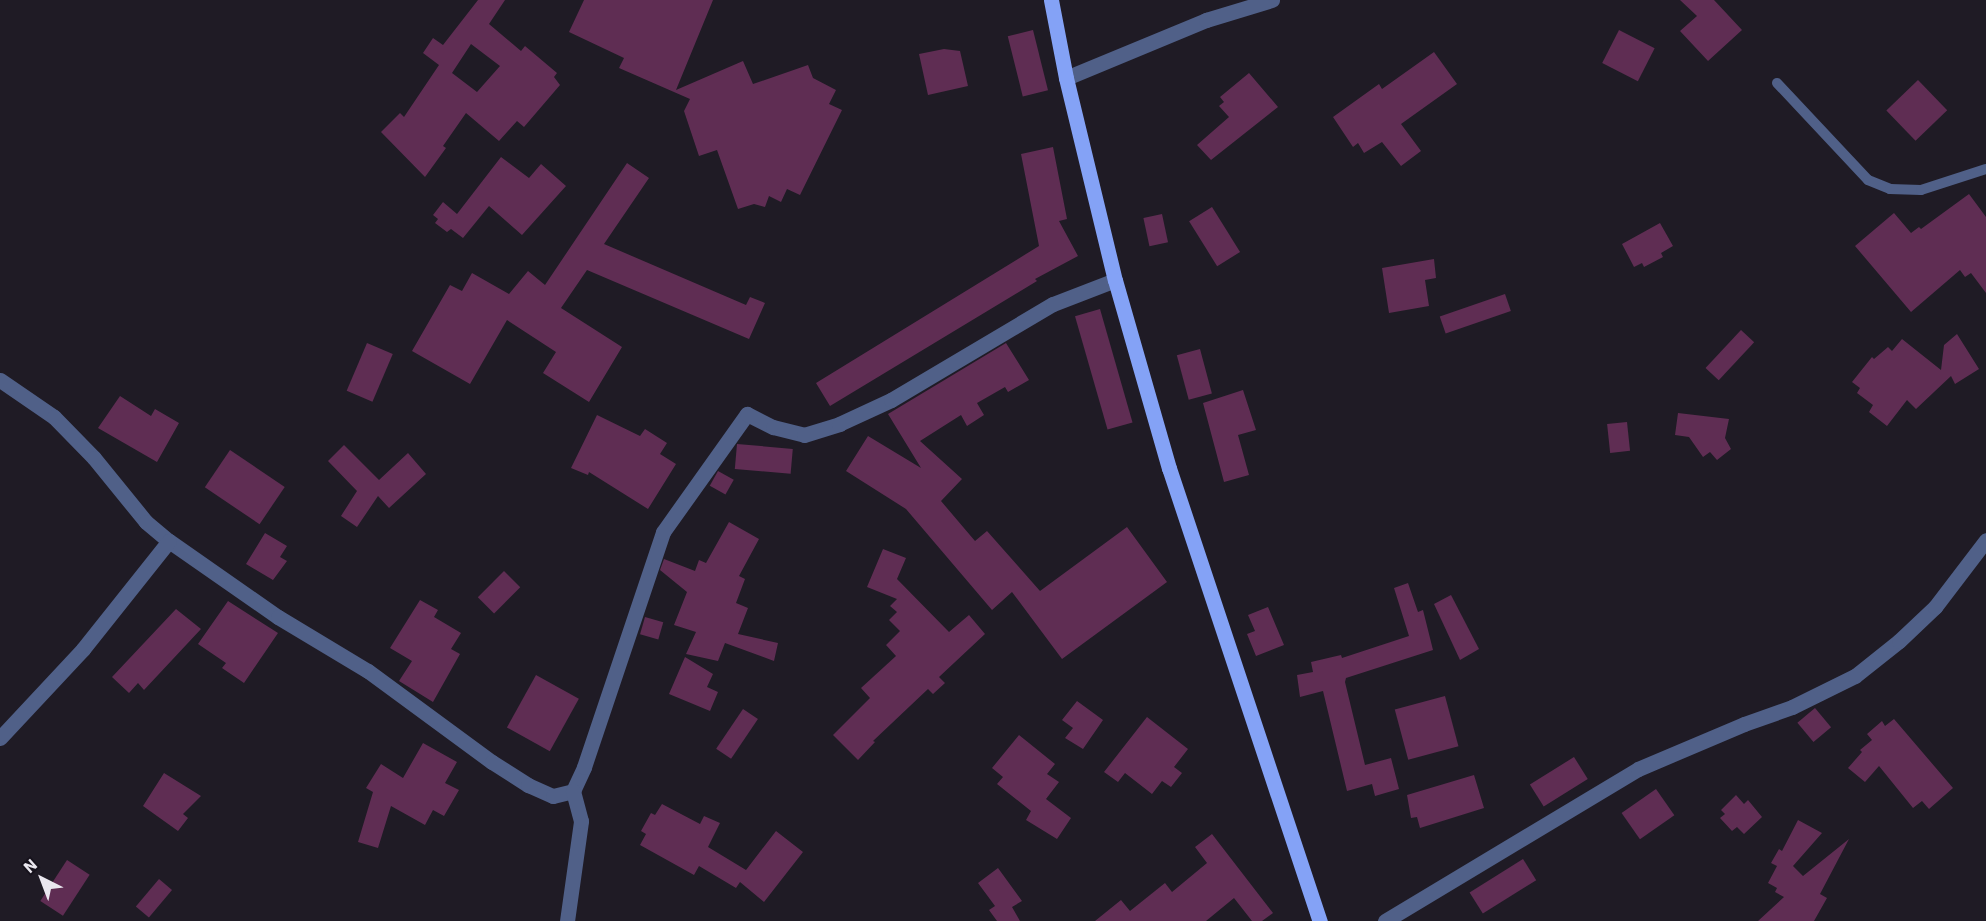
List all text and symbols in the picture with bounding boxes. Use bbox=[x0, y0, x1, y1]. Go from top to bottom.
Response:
north arrow bbox=[12, 849, 72, 909]
text: N bbox=[19, 854, 41, 877]

